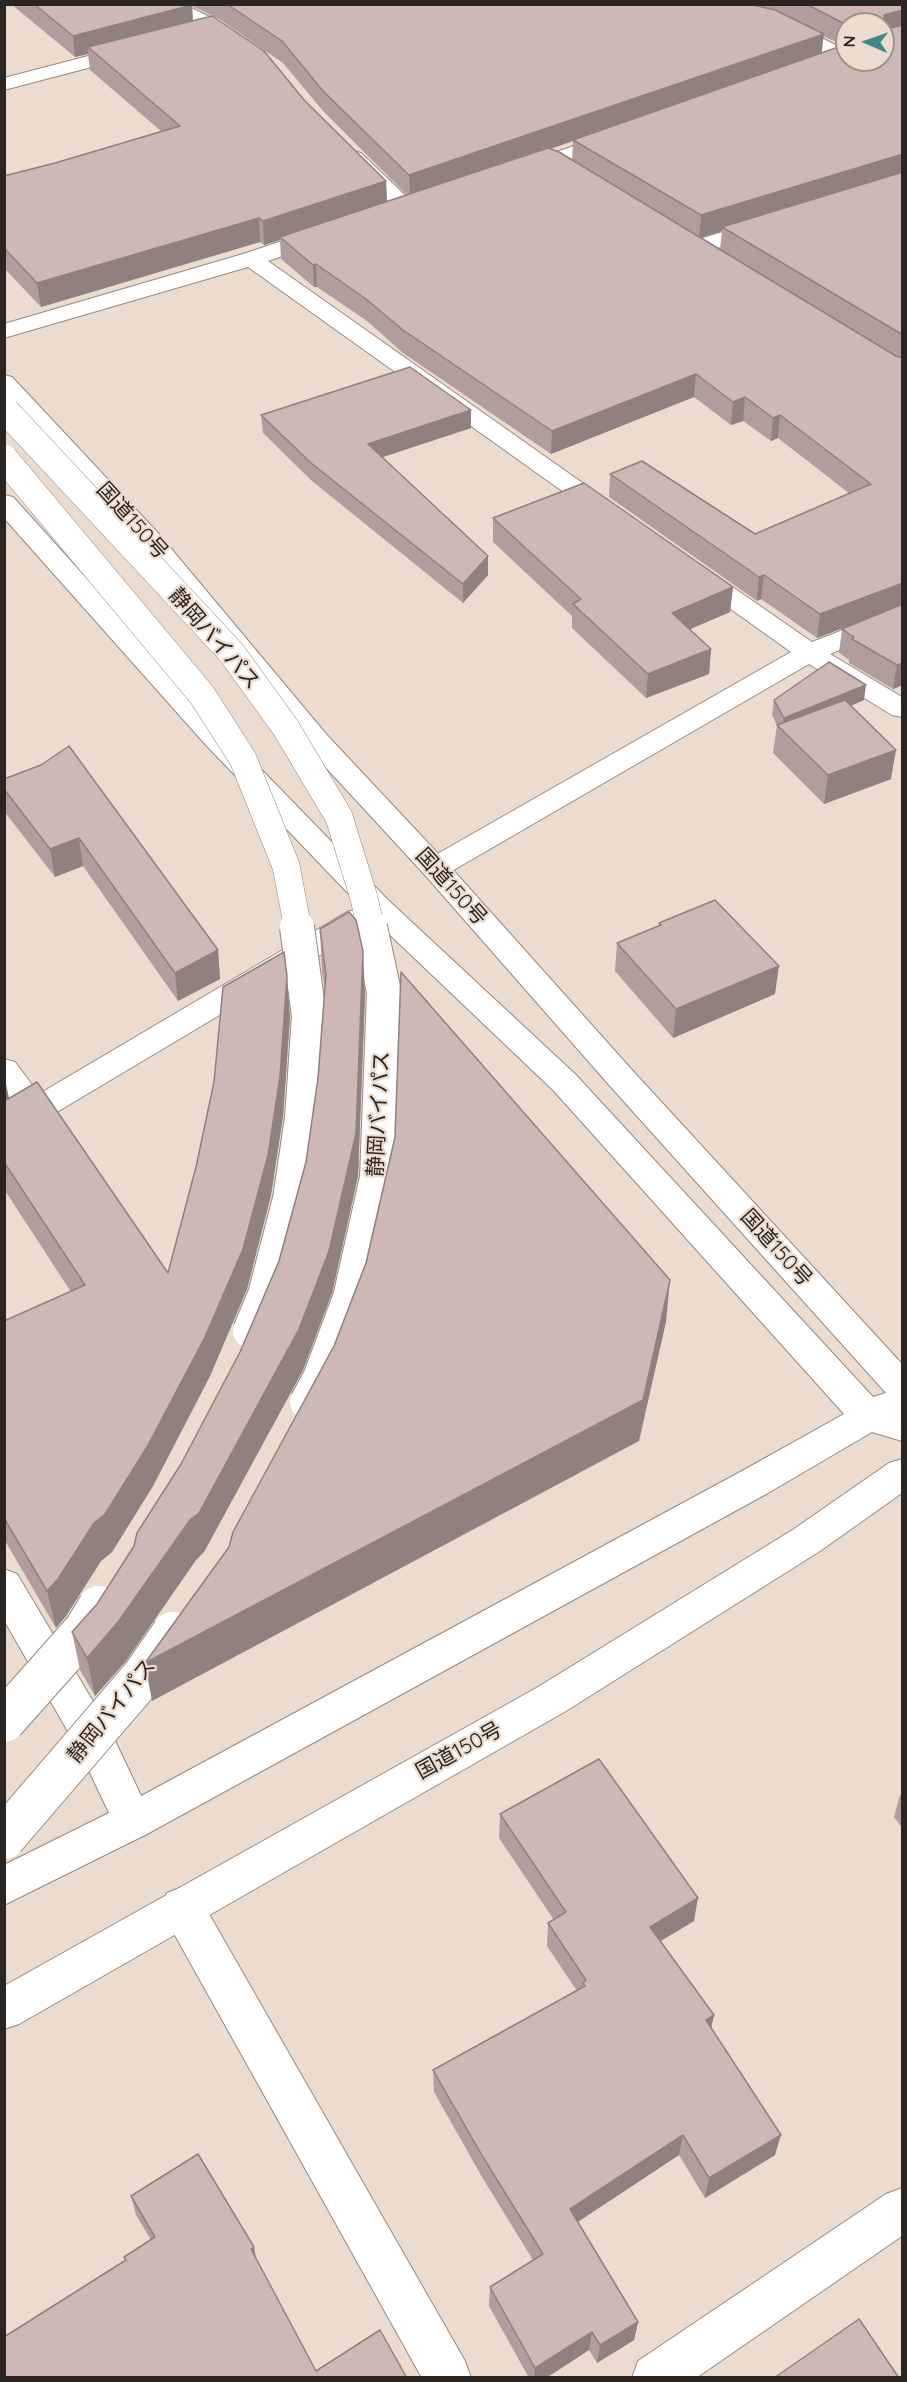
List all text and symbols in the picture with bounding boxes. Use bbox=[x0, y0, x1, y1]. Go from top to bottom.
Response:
north arrow bbox=[835, 12, 895, 72]
text: N bbox=[839, 35, 859, 48]
street label: 国道150号 bbox=[91, 477, 173, 565]
street label: 静岡バイパス bbox=[163, 583, 265, 695]
street label: 国道150号 bbox=[410, 843, 492, 931]
street label: 静岡バイパス bbox=[363, 1050, 395, 1178]
street label: 国道150号 bbox=[735, 1204, 817, 1292]
street label: 静岡バイパス bbox=[63, 1654, 161, 1768]
street label: 国道150号 bbox=[411, 1717, 507, 1785]

